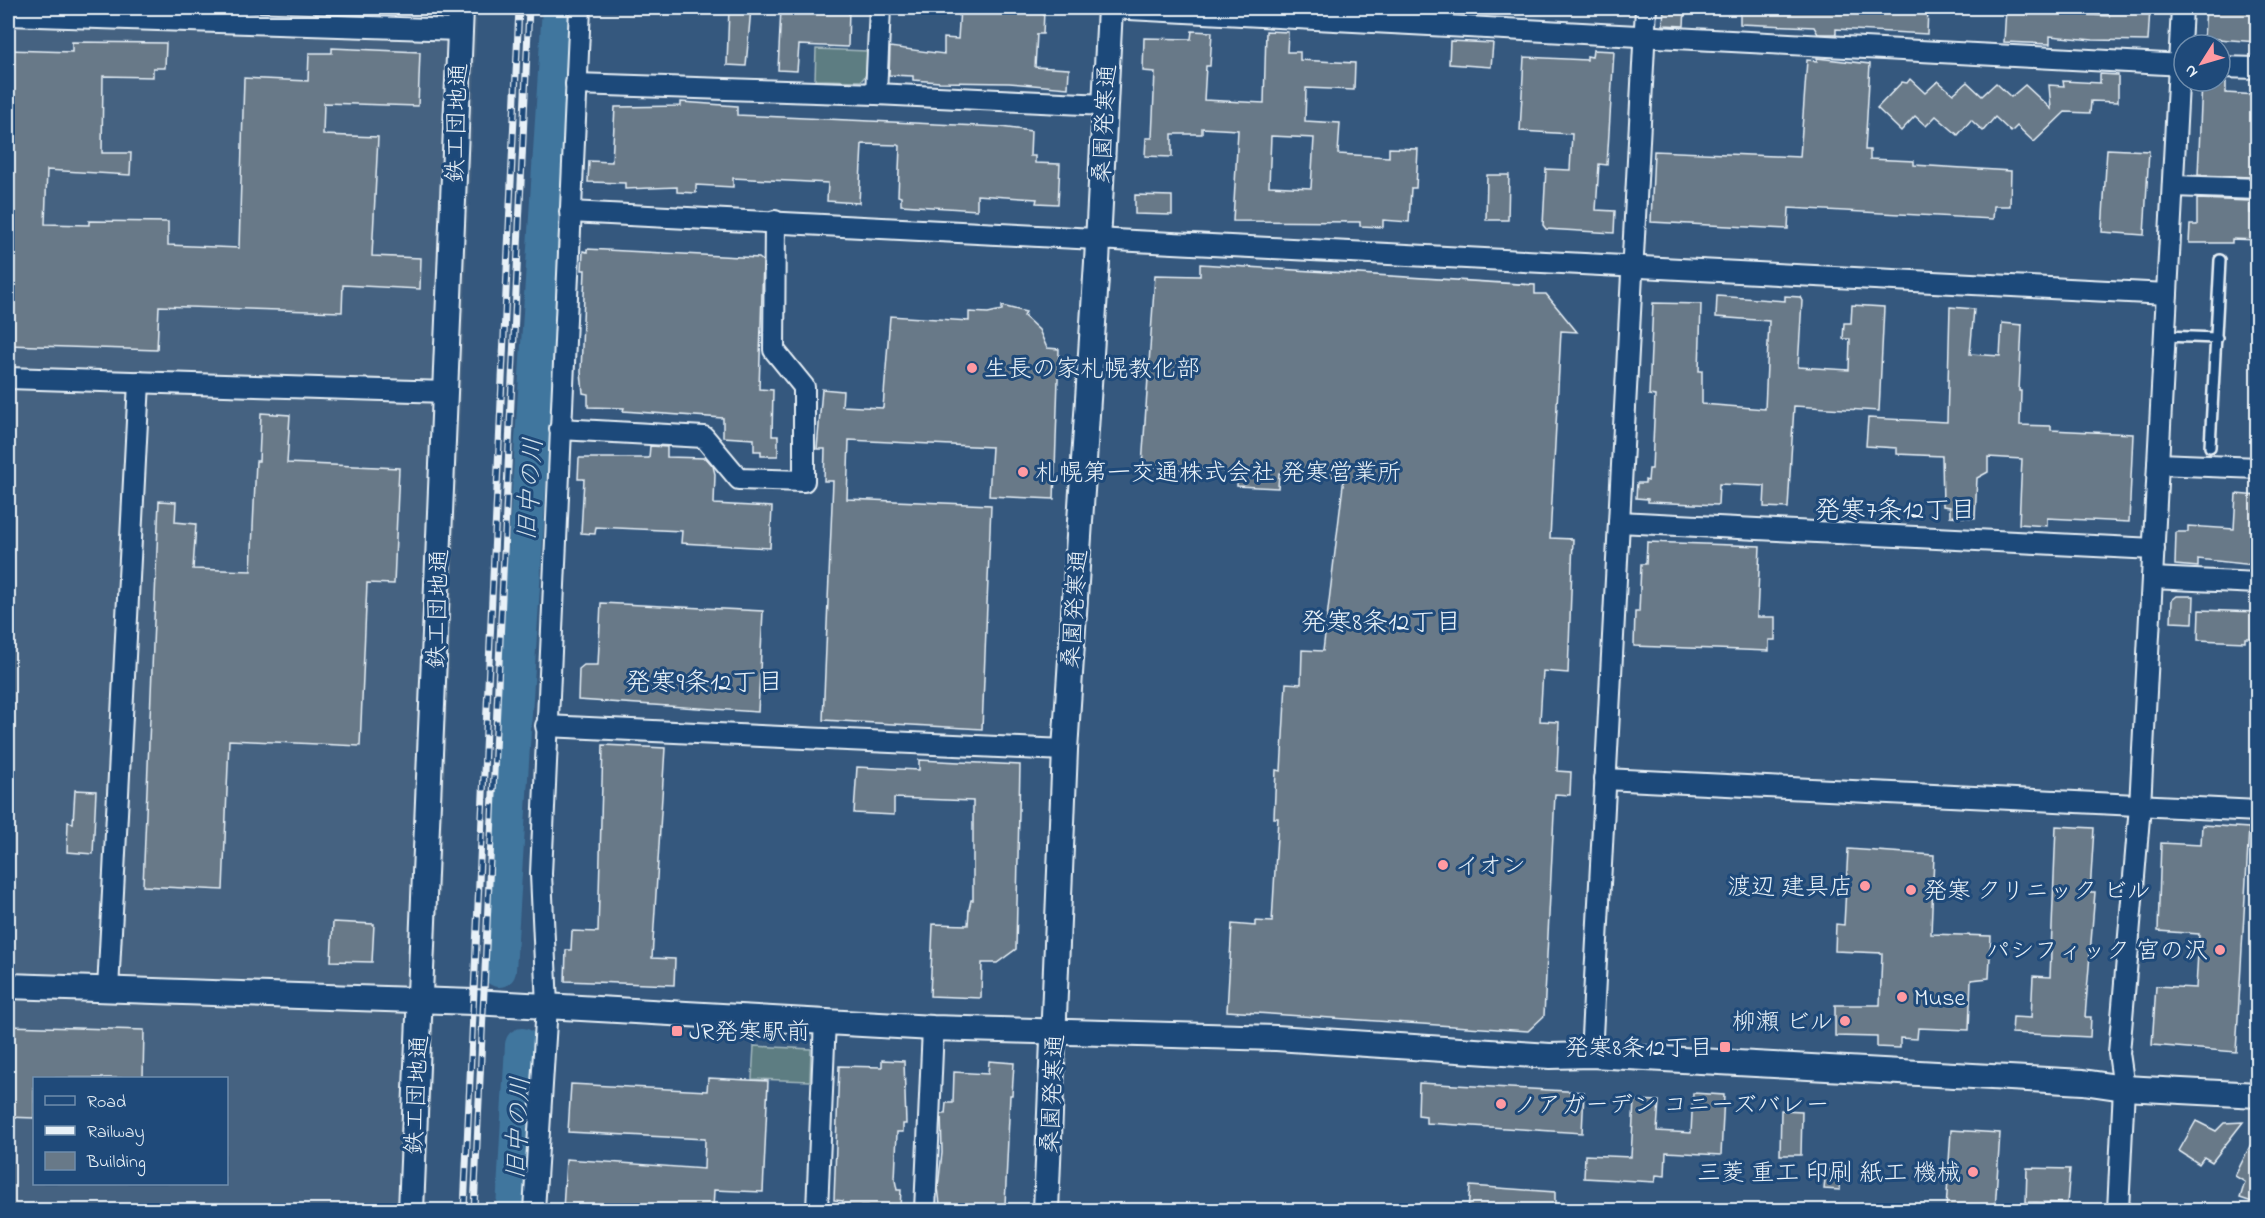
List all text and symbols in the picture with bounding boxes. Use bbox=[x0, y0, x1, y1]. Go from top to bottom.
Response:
north arrow bbox=[2172, 33, 2232, 93]
text: N bbox=[2179, 59, 2204, 82]
street label: 鉄工団地通 bbox=[439, 63, 478, 184]
street label: 桑園発寒通 bbox=[1086, 63, 1127, 185]
place label: 生長の家札幌教化部 bbox=[984, 353, 1200, 388]
marker: 生長の家札幌教化部 bbox=[965, 361, 979, 375]
water label: 旧中の川 bbox=[509, 436, 555, 542]
place label: 札幌第一交通株式会社 発寒営業所 bbox=[1035, 457, 1401, 492]
marker: 札幌第一交通株式会社 発寒営業所 bbox=[1016, 465, 1030, 479]
district label: 発寒7条12丁目 bbox=[1814, 493, 1976, 531]
street label: 桑園発寒通 bbox=[1055, 548, 1098, 670]
street label: 鉄工団地通 bbox=[420, 549, 459, 670]
district label: 発寒8条12丁目 bbox=[1301, 605, 1461, 643]
district label: 発寒9条12丁目 bbox=[624, 665, 784, 703]
place label: イオン bbox=[1455, 850, 1526, 885]
marker: イオン bbox=[1436, 858, 1450, 872]
place label: 渡辺 建具店 bbox=[1727, 871, 1853, 906]
place label: 発寒 クリニック ビル bbox=[1923, 875, 2151, 910]
marker: 渡辺 建具店 bbox=[1858, 879, 1872, 893]
marker: 発寒 クリニック ビル bbox=[1904, 883, 1918, 897]
place label: パシフィック 宮の沢 bbox=[1986, 935, 2208, 970]
marker: パシフィック 宮の沢 bbox=[2213, 943, 2227, 957]
place label: Muse bbox=[1914, 982, 1965, 1017]
marker: Muse bbox=[1895, 990, 1909, 1004]
place label: 柳瀬 ビル bbox=[1731, 1006, 1833, 1041]
marker: 柳瀬 ビル bbox=[1838, 1014, 1852, 1028]
place label: JR発寒駅前 bbox=[689, 1016, 810, 1051]
marker: JR発寒駅前 bbox=[670, 1024, 684, 1038]
place label: 発寒8条12丁目 bbox=[1564, 1032, 1713, 1067]
street label: 桑園発寒通 bbox=[1034, 1033, 1075, 1155]
street label: 鉄工団地通 bbox=[398, 1034, 439, 1156]
marker: 発寒8条12丁目 bbox=[1718, 1040, 1732, 1054]
water label: 旧中の川 bbox=[498, 1075, 542, 1181]
legend bbox=[33, 1077, 228, 1185]
place label: ノアガーデン コニーズバレー bbox=[1513, 1089, 1830, 1124]
text: Road bbox=[87, 1090, 126, 1116]
marker: ノアガーデン コニーズバレー bbox=[1494, 1097, 1508, 1111]
text: Railway bbox=[87, 1120, 144, 1146]
text: Building bbox=[86, 1150, 146, 1177]
place label: 三菱 重工 印刷 紙工 機械 bbox=[1697, 1157, 1961, 1192]
marker: 三菱 重工 印刷 紙工 機械 bbox=[1966, 1165, 1980, 1179]

